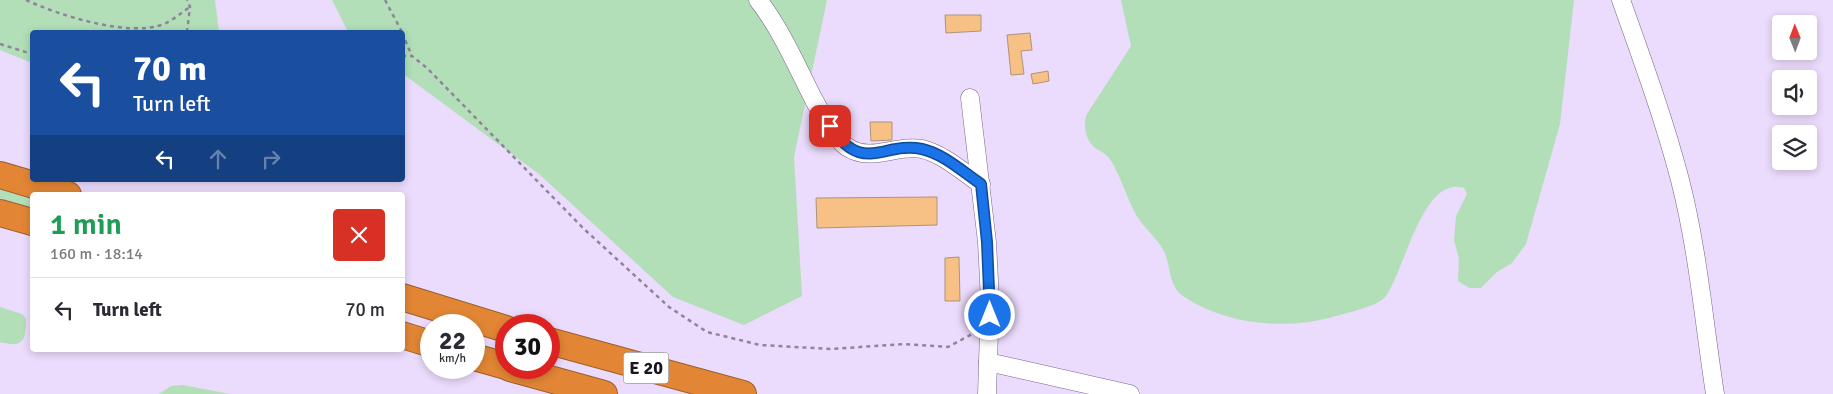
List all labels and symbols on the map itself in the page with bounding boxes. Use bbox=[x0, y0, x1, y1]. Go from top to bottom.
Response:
north arrow bbox=[1772, 15, 1818, 60]
pin bbox=[809, 105, 851, 147]
position arrow bbox=[963, 288, 1015, 340]
speed limit sign: 30 bbox=[495, 314, 560, 379]
road number: E 20 bbox=[624, 352, 668, 383]

